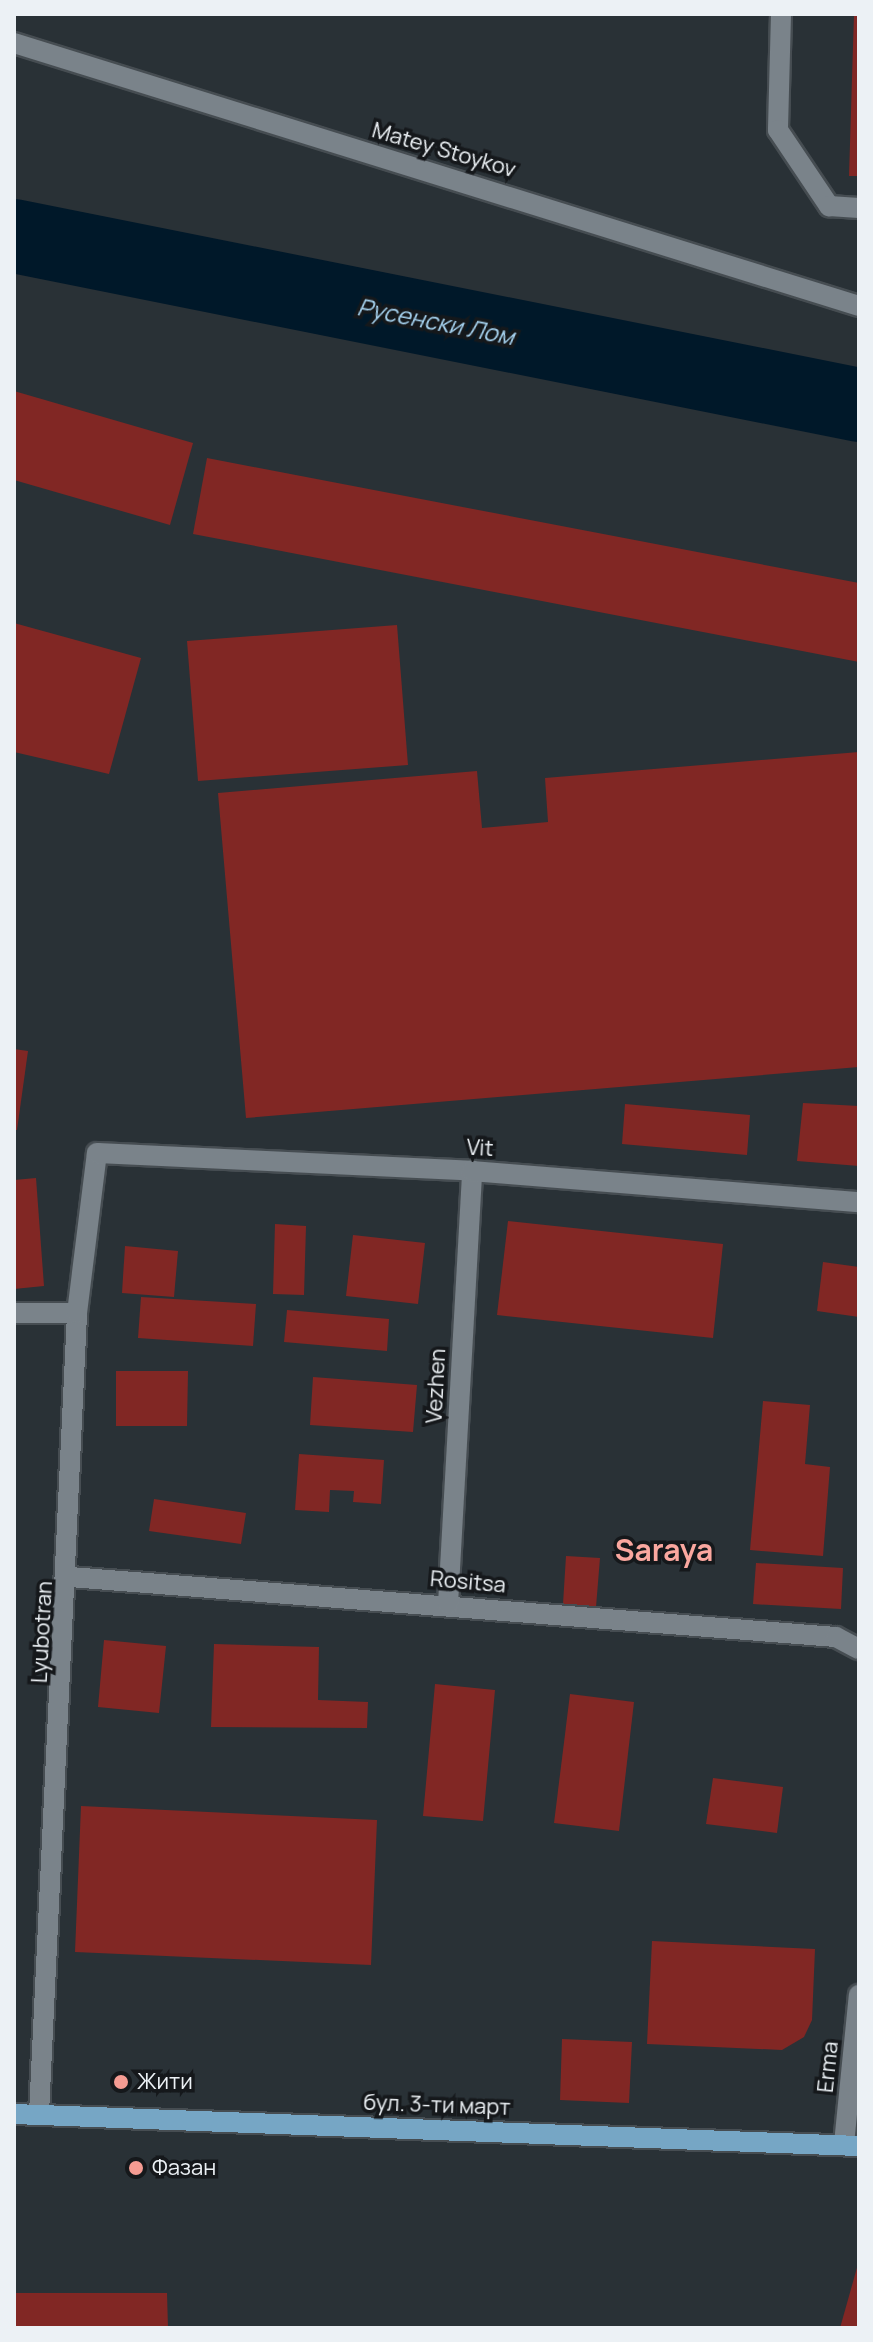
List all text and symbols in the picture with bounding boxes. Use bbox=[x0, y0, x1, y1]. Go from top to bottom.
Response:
street label: Matey Stoykov bbox=[369, 117, 519, 183]
water label: Русенски Лом bbox=[355, 292, 517, 350]
street label: Vit bbox=[466, 1134, 494, 1162]
street label: Vezhen bbox=[421, 1348, 451, 1424]
district label: Saraya bbox=[615, 1532, 713, 1568]
street label: Rositsa bbox=[429, 1566, 507, 1598]
street label: Lyubotran bbox=[26, 1580, 58, 1684]
street label: Erma bbox=[812, 2040, 844, 2094]
place label: Жити bbox=[137, 2069, 193, 2095]
marker: Жити bbox=[112, 2073, 130, 2091]
street label: бул. 3-ти март bbox=[363, 2089, 511, 2121]
place label: Фазан bbox=[152, 2155, 216, 2181]
marker: Фазан bbox=[127, 2159, 145, 2177]

